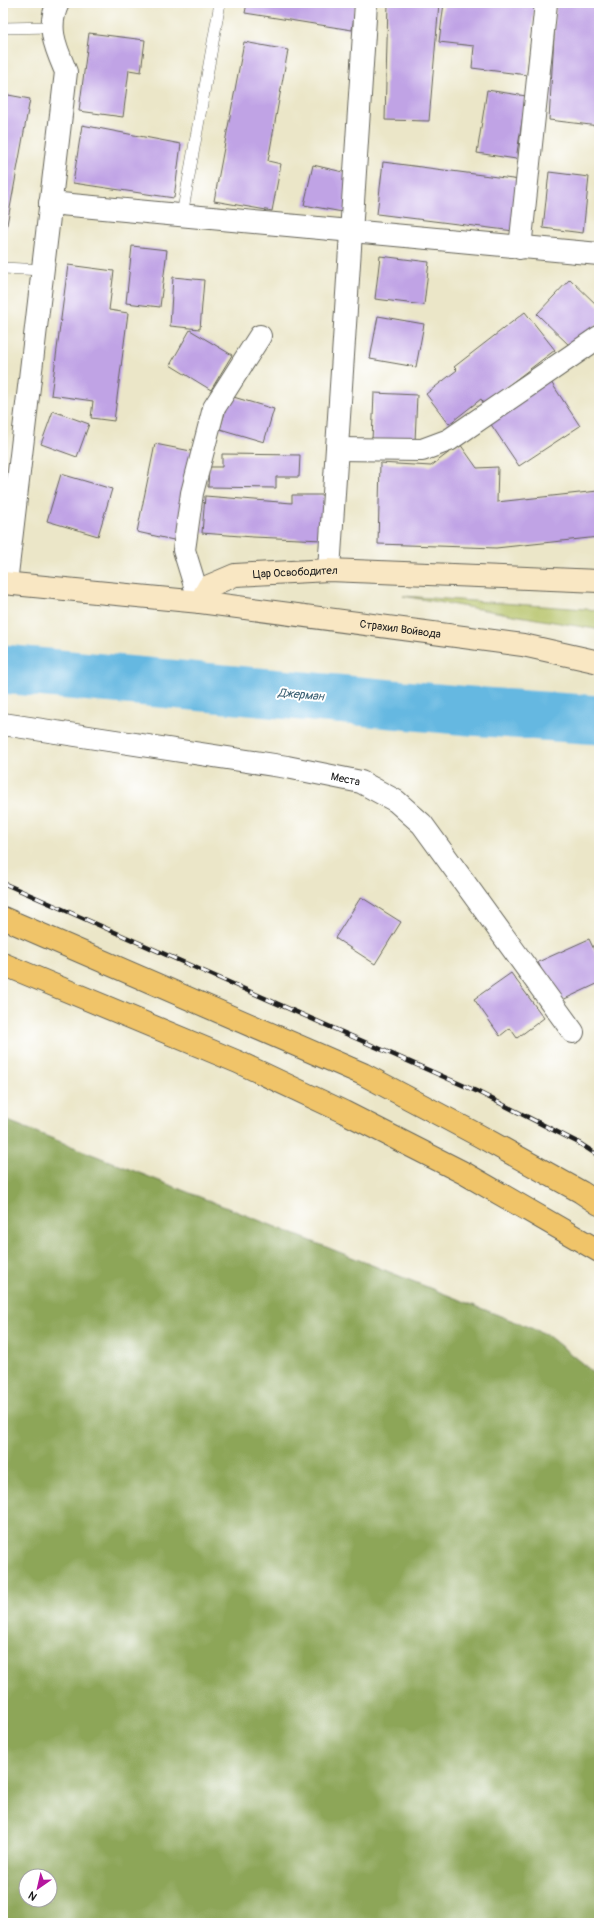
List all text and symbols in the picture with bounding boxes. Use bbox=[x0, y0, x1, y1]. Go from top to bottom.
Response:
street label: Цар Освободител bbox=[253, 563, 338, 581]
street label: Страхил Войвода bbox=[359, 617, 442, 641]
water label: Джерман bbox=[276, 685, 326, 705]
street label: Места bbox=[330, 770, 361, 788]
north arrow bbox=[18, 1868, 58, 1908]
text: N bbox=[26, 1888, 39, 1903]

